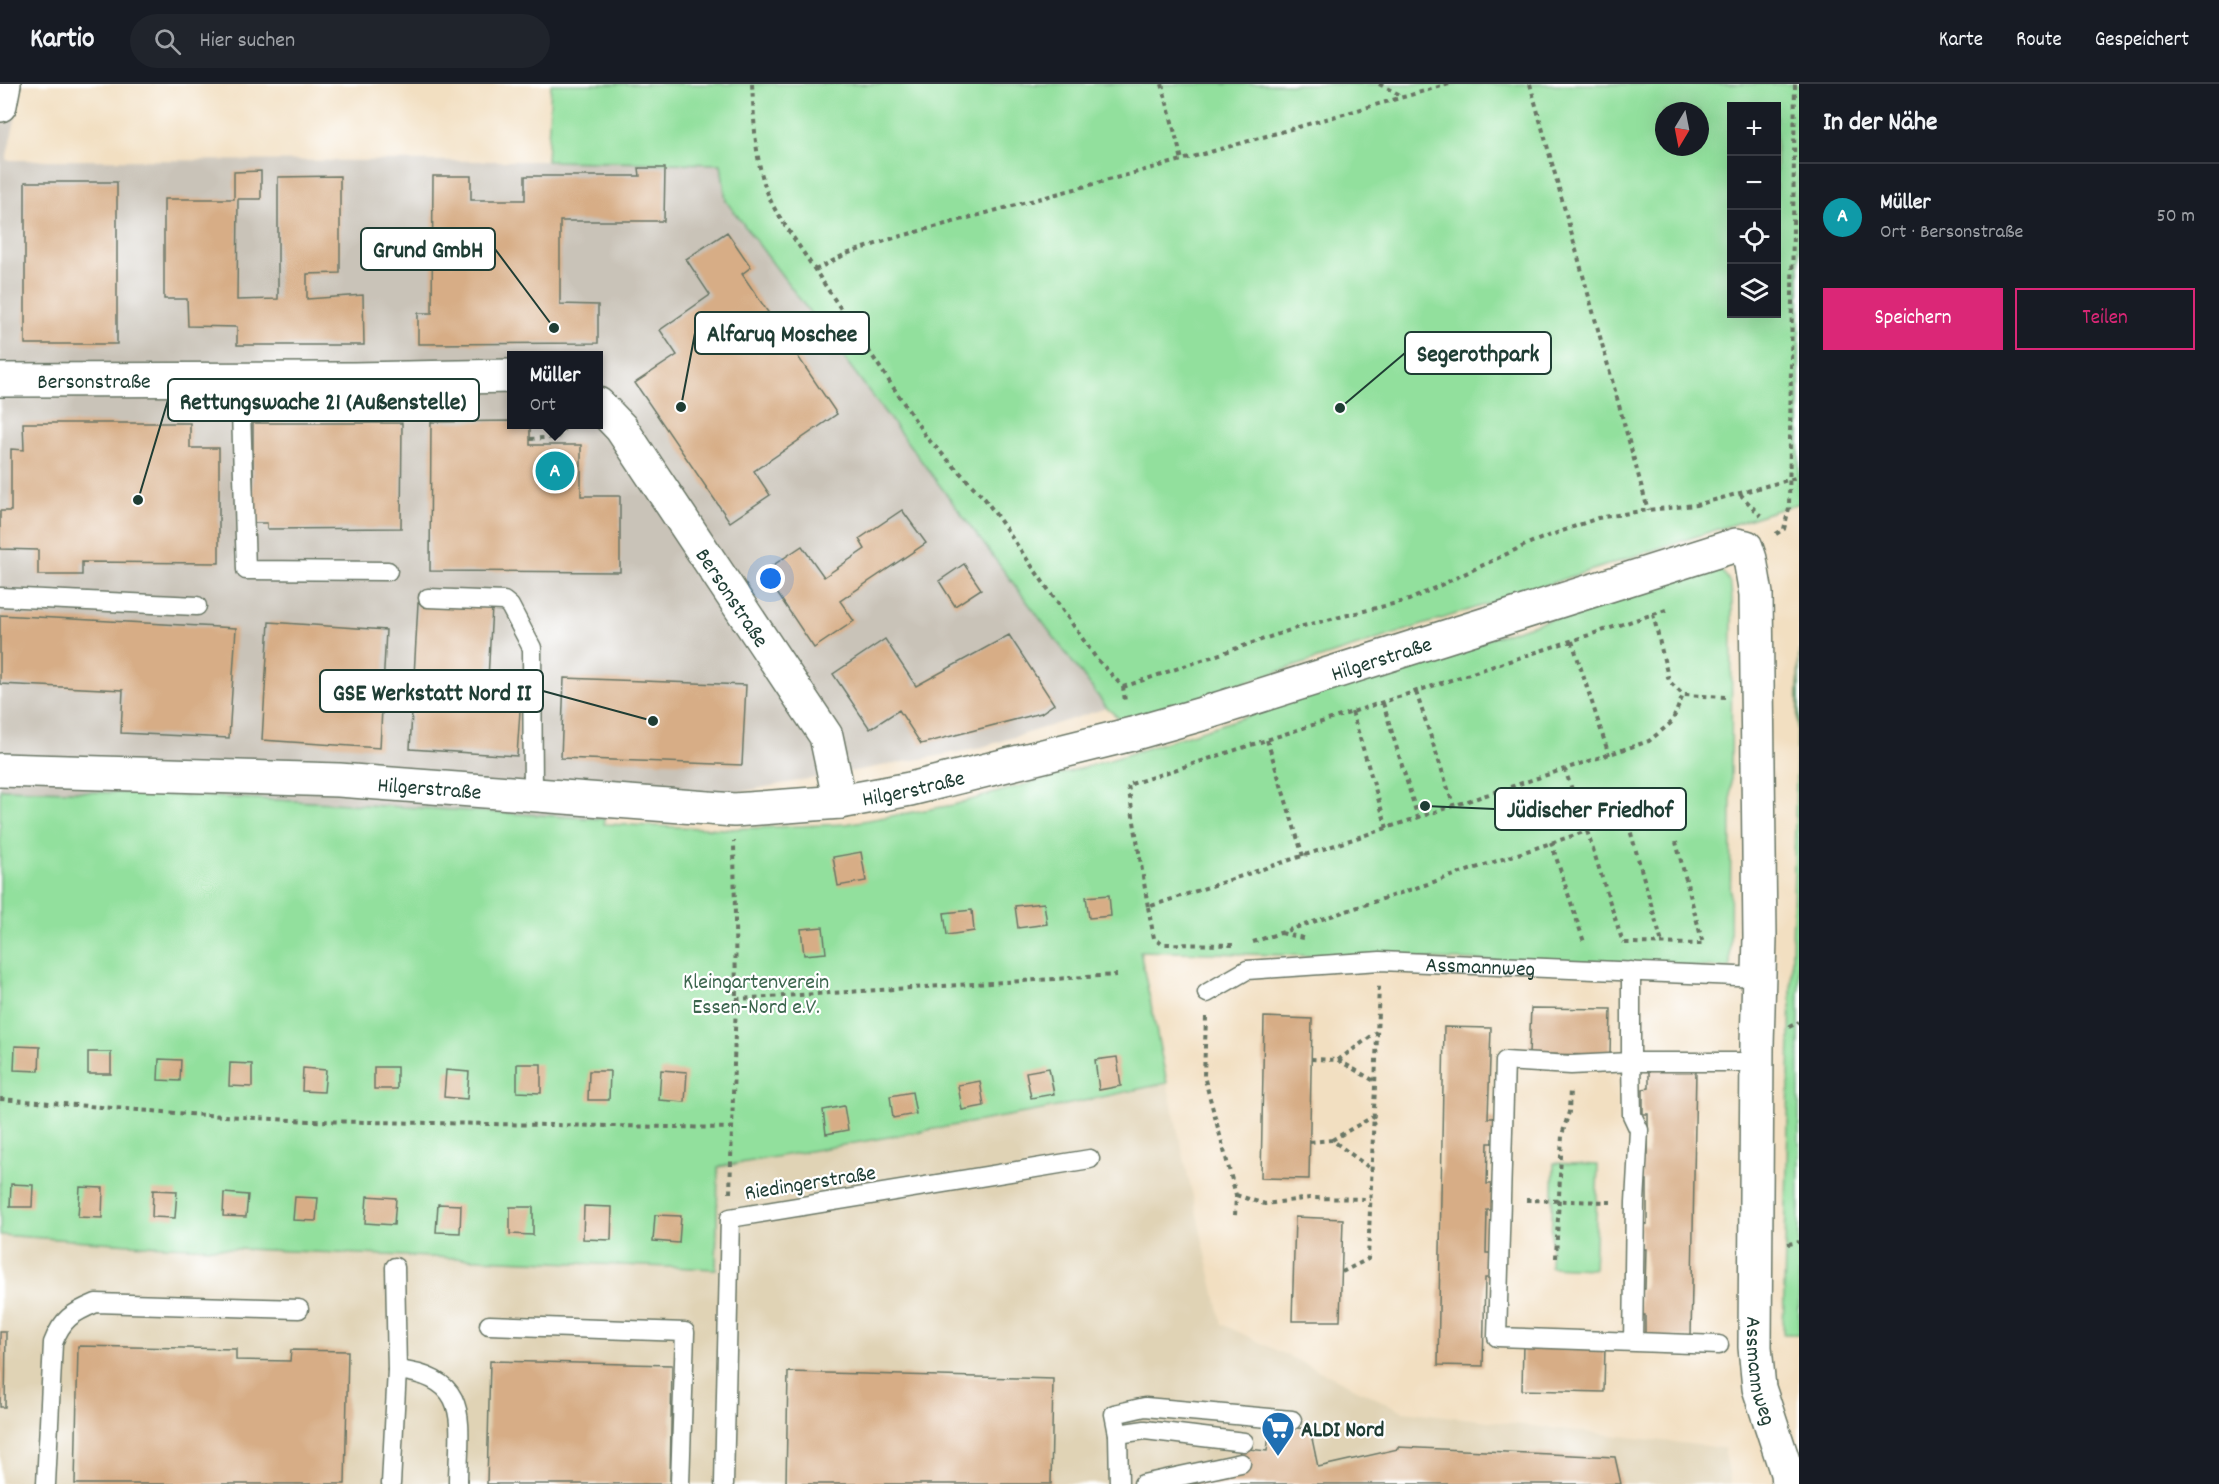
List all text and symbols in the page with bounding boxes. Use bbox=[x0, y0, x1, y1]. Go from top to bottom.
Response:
search box bbox=[130, 14, 550, 68]
text: Kartio bbox=[30, 21, 94, 61]
icon: search bbox=[151, 25, 184, 58]
text: Hier suchen bbox=[199, 26, 295, 57]
text: Karte bbox=[1939, 26, 1983, 56]
text: Route bbox=[2016, 26, 2062, 56]
text: Gespeichert bbox=[2095, 26, 2189, 56]
north arrow bbox=[1655, 102, 1709, 156]
map controls bbox=[1727, 102, 1781, 318]
button: + bbox=[1727, 102, 1781, 156]
text: In der Nähe bbox=[1823, 105, 1937, 142]
button: − bbox=[1727, 156, 1781, 210]
text: Müller bbox=[1880, 188, 1931, 219]
text: A bbox=[1837, 203, 1848, 231]
text: 50 m bbox=[2157, 203, 2195, 231]
button: locate bbox=[1727, 210, 1781, 264]
text: Ort · Bersonstraße bbox=[1880, 219, 2023, 247]
callout: Grund GmbH bbox=[361, 228, 495, 270]
text: Grund GmbH bbox=[373, 235, 483, 269]
button: layers bbox=[1727, 264, 1781, 318]
button: Speichern bbox=[1823, 288, 2003, 350]
button: Teilen bbox=[2015, 288, 2195, 350]
callout: Alfaruq Moschee bbox=[695, 312, 869, 354]
text: Alfaruq Moschee bbox=[707, 319, 858, 353]
callout: Segerothpark bbox=[1405, 332, 1551, 374]
text: Segerothpark bbox=[1417, 339, 1540, 373]
popup bbox=[507, 351, 603, 429]
text: Müller bbox=[530, 361, 580, 392]
street label: Bersonstraße bbox=[37, 368, 151, 399]
callout: Rettungswache 21 (Außenstelle) bbox=[168, 379, 479, 421]
text: Rettungswache 21 (Außenstelle) bbox=[180, 387, 466, 421]
text: Ort bbox=[530, 392, 556, 420]
pin: A bbox=[536, 448, 574, 494]
street label: Bersonstraße bbox=[686, 543, 775, 655]
your location bbox=[756, 564, 785, 593]
street label: Hilgerstraße bbox=[1328, 630, 1436, 691]
callout: GSE Werkstatt Nord II bbox=[320, 670, 543, 712]
text: GSE Werkstatt Nord II bbox=[333, 678, 532, 712]
street label: Hilgerstraße bbox=[860, 764, 968, 817]
street label: Hilgerstraße bbox=[376, 771, 482, 810]
callout: Jüdischer Friedhof bbox=[1495, 788, 1686, 830]
text: Jüdischer Friedhof bbox=[1507, 795, 1675, 829]
street label: Assmannweg bbox=[1425, 951, 1536, 987]
park label: Kleingartenverein Essen-Nord e.V. bbox=[683, 968, 829, 1024]
street label: Riedingerstraße bbox=[743, 1159, 878, 1210]
street label: Assmannweg bbox=[1736, 1316, 1782, 1430]
supermarket icon: ALDI Nord bbox=[1260, 1410, 1296, 1457]
place label: ALDI Nord bbox=[1301, 1416, 1384, 1447]

